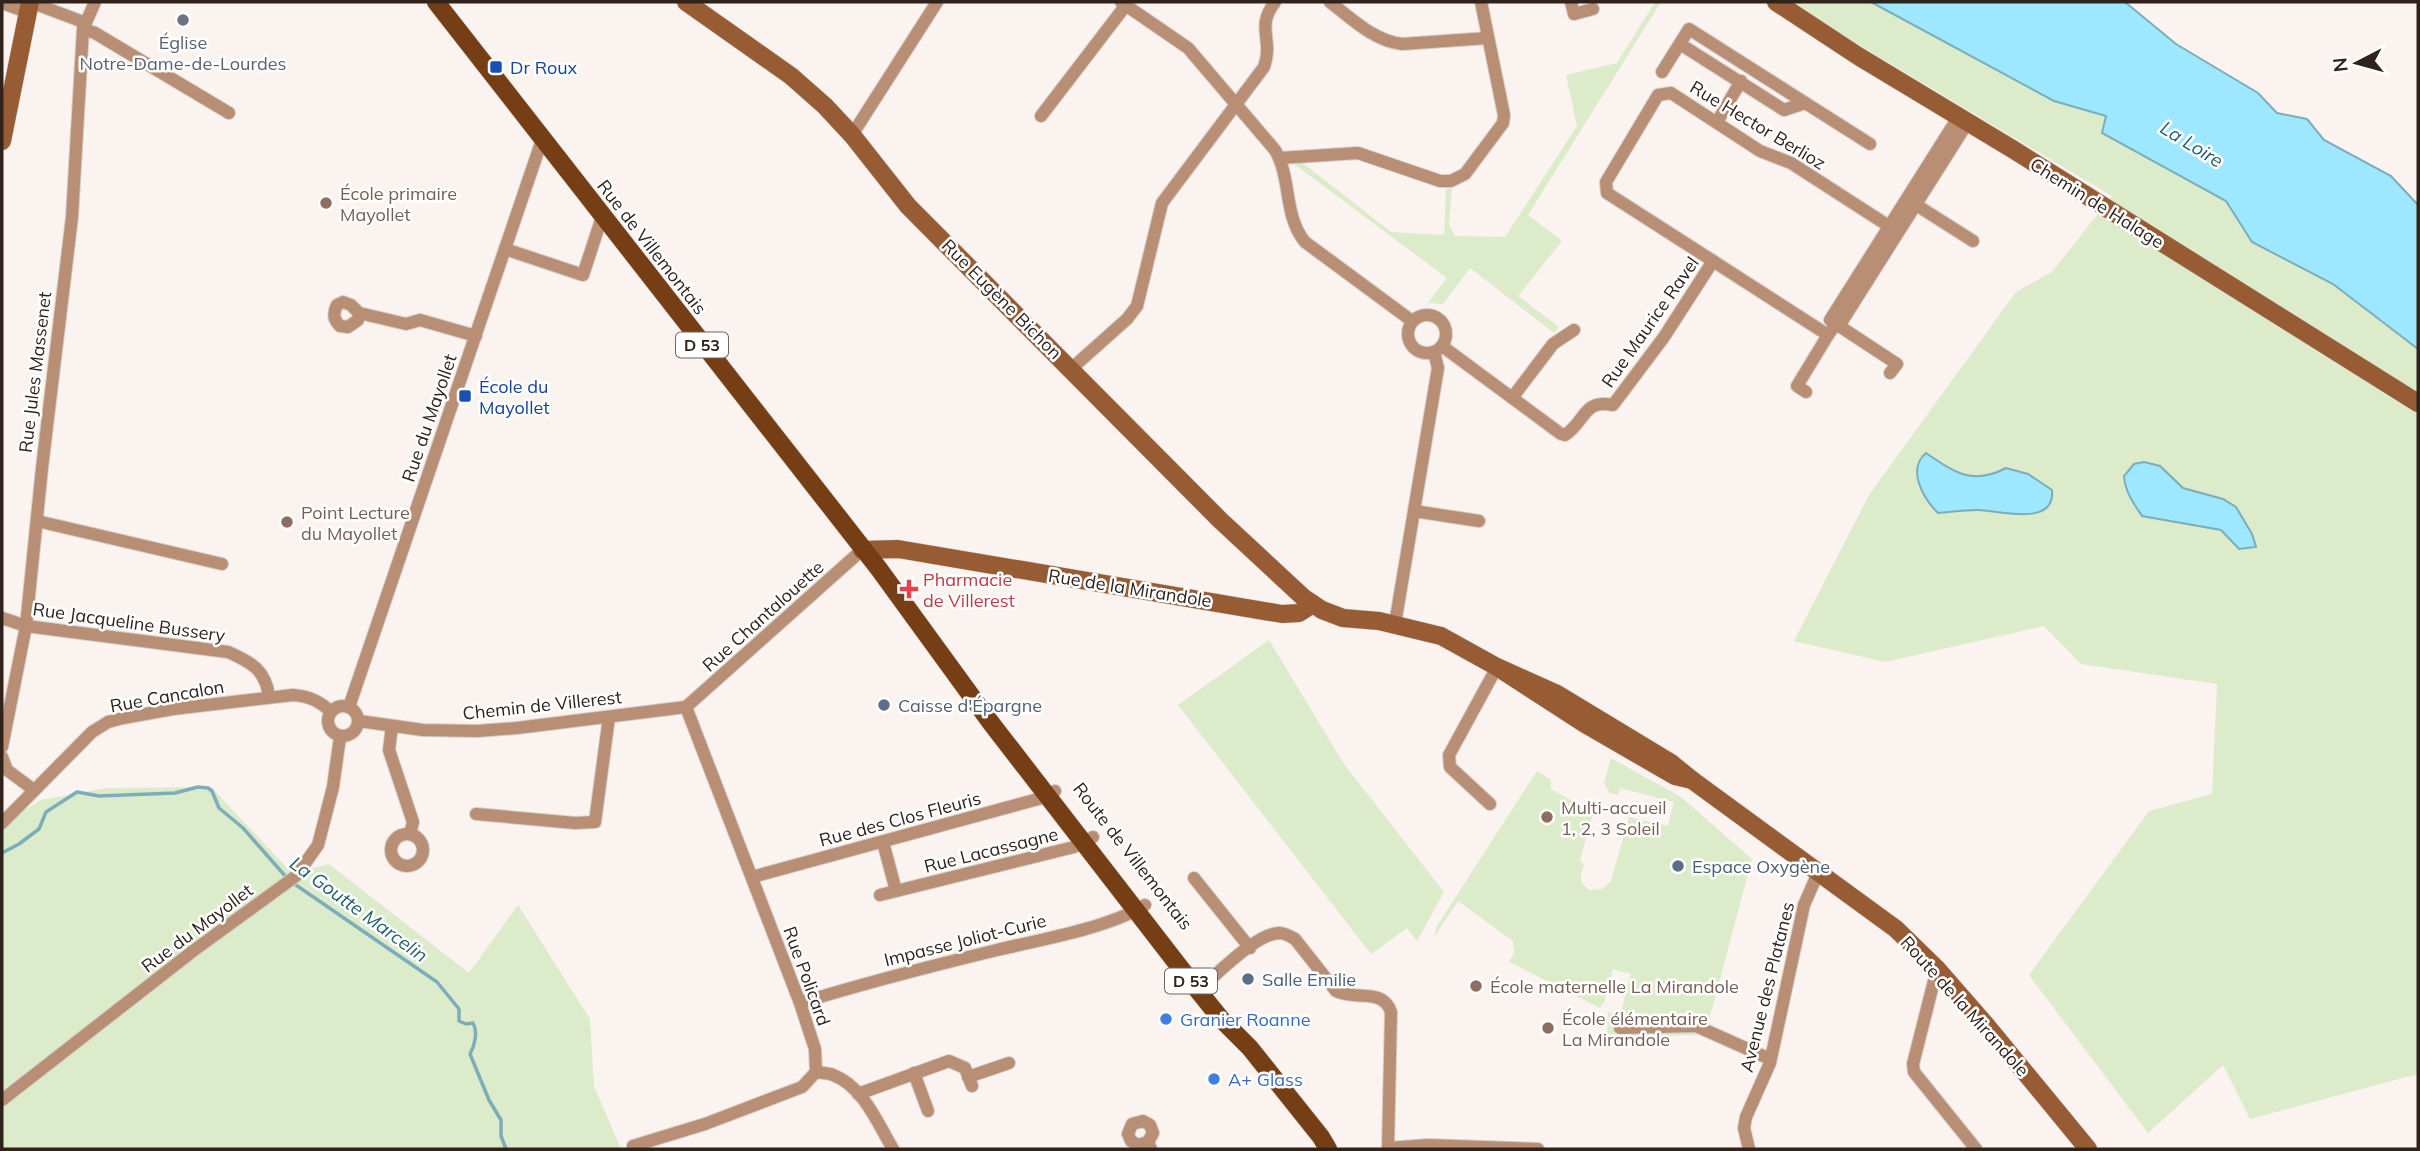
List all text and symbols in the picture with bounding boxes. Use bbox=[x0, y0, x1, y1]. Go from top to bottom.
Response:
marker: Église Notre-Dame-de-Lourdes bbox=[175, 12, 191, 28]
north arrow bbox=[2322, 28, 2392, 98]
place label: Église Notre-Dame-de-Lourdes bbox=[80, 31, 287, 75]
place label: Dr Roux bbox=[510, 56, 578, 79]
text: N bbox=[2327, 56, 2353, 73]
marker: Dr Roux bbox=[488, 59, 504, 75]
street label: Rue Hector Berlioz bbox=[1686, 75, 1830, 175]
water label: La Loire bbox=[2156, 115, 2228, 173]
street label: Chemin de Halage bbox=[2026, 153, 2168, 253]
street label: Rue de Villemontais bbox=[592, 175, 712, 319]
place label: École primaire Mayollet bbox=[340, 182, 457, 226]
marker: École primaire Mayollet bbox=[318, 195, 334, 211]
street label: Rue Eugène Bichon bbox=[937, 234, 1067, 364]
street label: Rue Maurice Ravel bbox=[1596, 252, 1704, 392]
street label: Rue Jules Massenet bbox=[14, 290, 56, 454]
road number: D 53 bbox=[676, 332, 728, 358]
street label: Rue du Mayollet bbox=[396, 351, 462, 485]
place label: École du Mayollet bbox=[479, 375, 550, 419]
marker: École du Mayollet bbox=[457, 388, 473, 404]
place label: Point Lecture du Mayollet bbox=[301, 501, 410, 545]
marker: Point Lecture du Mayollet bbox=[279, 514, 295, 530]
street label: Rue Chantalouette bbox=[698, 555, 828, 677]
street label: Rue de la Mirandole bbox=[1047, 564, 1213, 612]
place label: Pharmacie de Villerest bbox=[923, 568, 1015, 612]
marker: Pharmacie de Villerest bbox=[901, 581, 917, 597]
street label: Rue Jacqueline Bussery bbox=[31, 597, 227, 647]
street label: Rue Cancalon bbox=[108, 675, 226, 717]
street label: Chemin de Villerest bbox=[461, 685, 623, 725]
place label: Caisse d'Épargne bbox=[898, 694, 1042, 717]
marker: Caisse d'Épargne bbox=[876, 697, 892, 713]
street label: Route de Villemontais bbox=[1068, 778, 1198, 934]
street label: Rue des Clos Fleuris bbox=[817, 786, 983, 852]
place label: Multi-accueil 1, 2, 3 Soleil bbox=[1561, 796, 1667, 840]
marker: Multi-accueil 1, 2, 3 Soleil bbox=[1539, 809, 1555, 825]
street label: Rue Lacassagne bbox=[922, 822, 1060, 878]
water label: La Goutte Marcelin bbox=[285, 851, 433, 967]
place label: Espace Oxygène bbox=[1692, 855, 1830, 878]
marker: Espace Oxygène bbox=[1670, 858, 1686, 874]
street label: Rue du Mayollet bbox=[137, 879, 257, 977]
street label: Avenue des Platanes bbox=[1735, 899, 1799, 1075]
street label: Impasse Joliot-Curie bbox=[882, 909, 1048, 971]
street label: Rue Policard bbox=[778, 923, 836, 1029]
street label: Route de la Mirandole bbox=[1896, 931, 2034, 1081]
road number: D 53 bbox=[1165, 968, 1217, 993]
place label: Salle Emilie bbox=[1262, 968, 1356, 991]
marker: Salle Emilie bbox=[1240, 971, 1256, 987]
place label: École maternelle La Mirandole bbox=[1490, 975, 1739, 998]
marker: École maternelle La Mirandole bbox=[1468, 978, 1484, 994]
place label: École élémentaire La Mirandole bbox=[1562, 1007, 1708, 1051]
place label: Granier Roanne bbox=[1180, 1008, 1310, 1031]
marker: Granier Roanne bbox=[1158, 1011, 1174, 1027]
marker: École élémentaire La Mirandole bbox=[1540, 1020, 1556, 1036]
place label: A+ Glass bbox=[1228, 1068, 1303, 1091]
marker: A+ Glass bbox=[1206, 1071, 1222, 1087]

